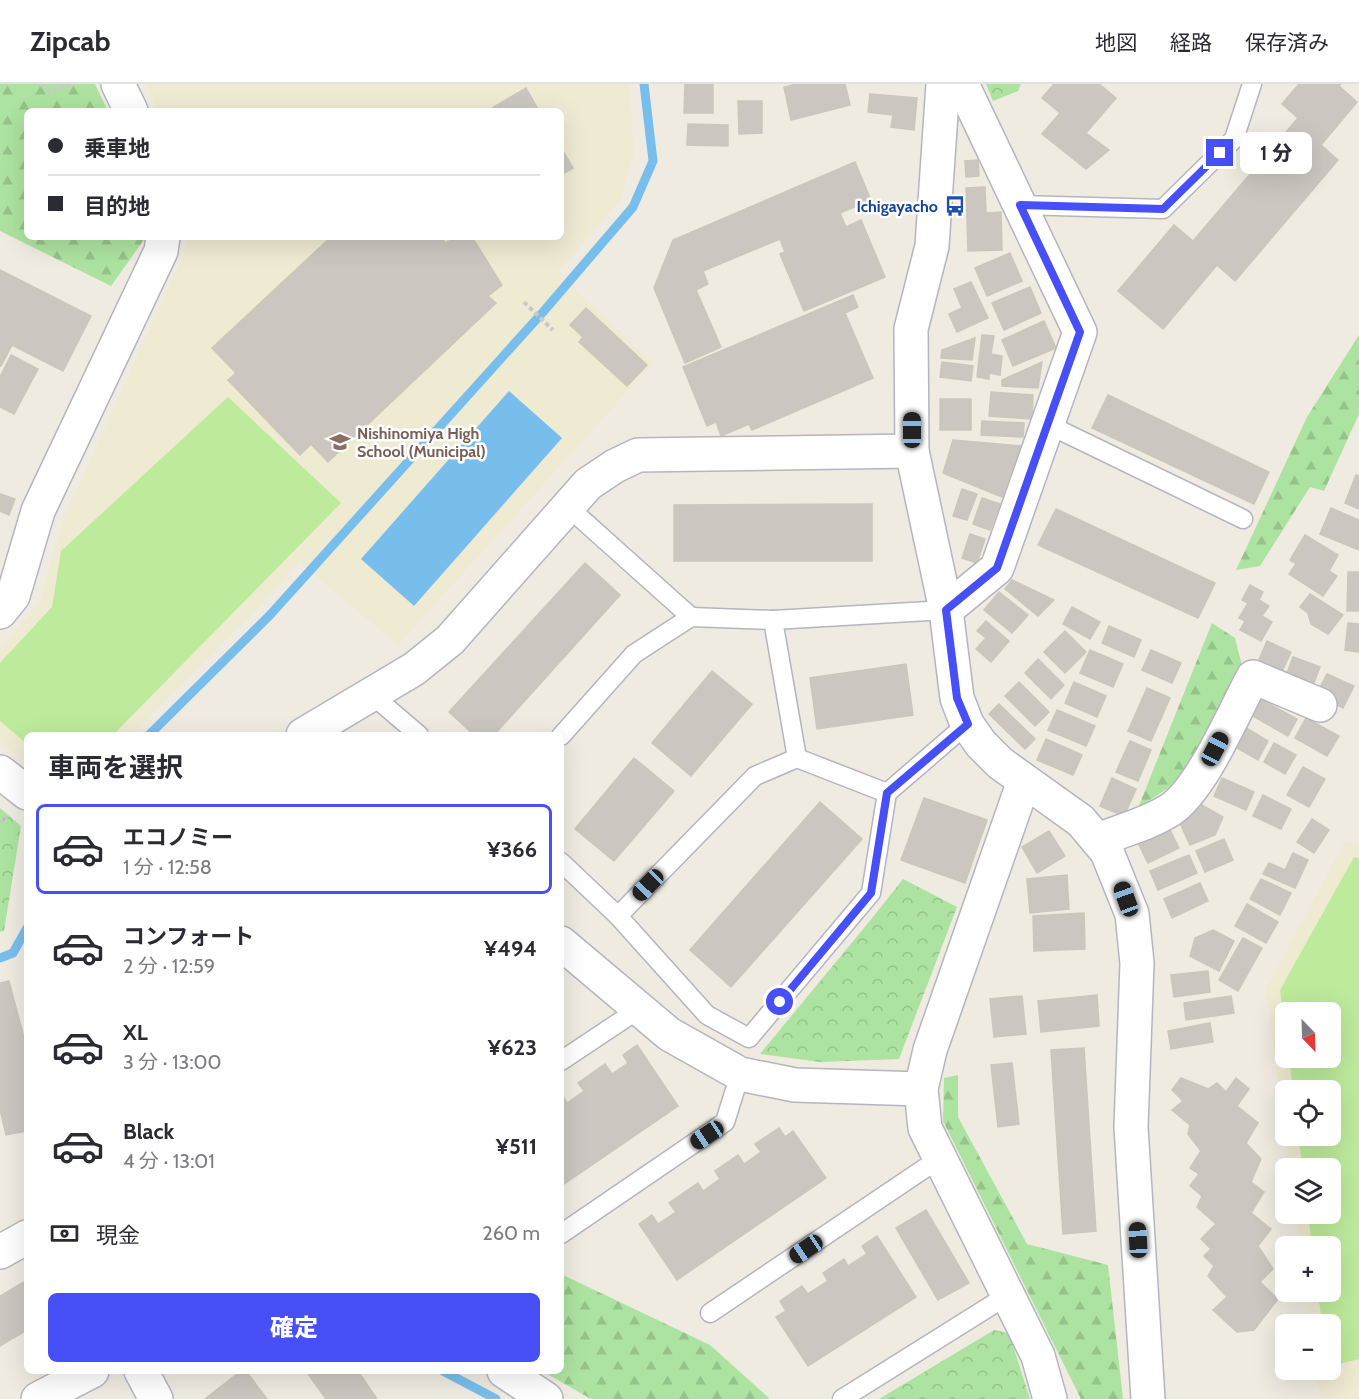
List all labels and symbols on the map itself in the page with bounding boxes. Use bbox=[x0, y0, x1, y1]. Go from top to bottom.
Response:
callout: 1 分 bbox=[1241, 132, 1313, 174]
route end bbox=[1206, 139, 1233, 166]
bus stop icon: Ichigayacho bbox=[943, 194, 967, 218]
place label: Ichigayacho bbox=[856, 197, 938, 216]
car bbox=[903, 412, 921, 448]
place label: Nishinomiya High School (Municipal) bbox=[357, 424, 486, 461]
school or university icon: Nishinomiya High School (Municipal) bbox=[328, 430, 352, 454]
car bbox=[1199, 729, 1231, 769]
car bbox=[629, 866, 667, 904]
car bbox=[1111, 879, 1141, 919]
route start bbox=[766, 988, 793, 1015]
north arrow bbox=[1275, 1002, 1341, 1068]
car bbox=[687, 1117, 727, 1153]
car bbox=[1128, 1222, 1148, 1258]
car bbox=[786, 1231, 826, 1267]

